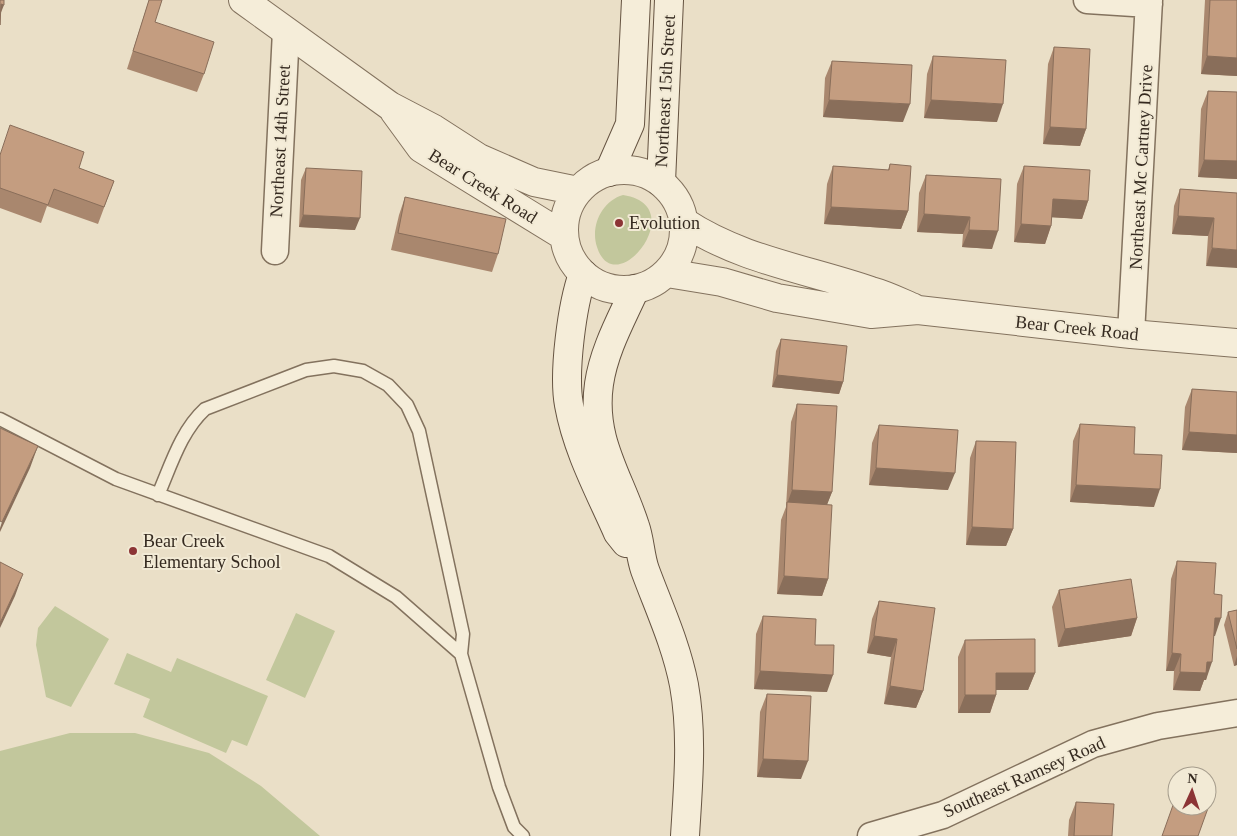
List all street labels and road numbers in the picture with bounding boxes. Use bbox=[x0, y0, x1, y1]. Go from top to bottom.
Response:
street label: Northeast 15th Street bbox=[651, 14, 679, 168]
street label: Northeast 14th Street bbox=[266, 64, 294, 218]
street label: Northeast Mc Cartney Drive bbox=[1126, 64, 1156, 270]
street label: Bear Creek Road bbox=[425, 145, 541, 227]
street label: Bear Creek Road bbox=[1014, 312, 1140, 344]
street label: Southeast Ramsey Road bbox=[940, 732, 1108, 822]

